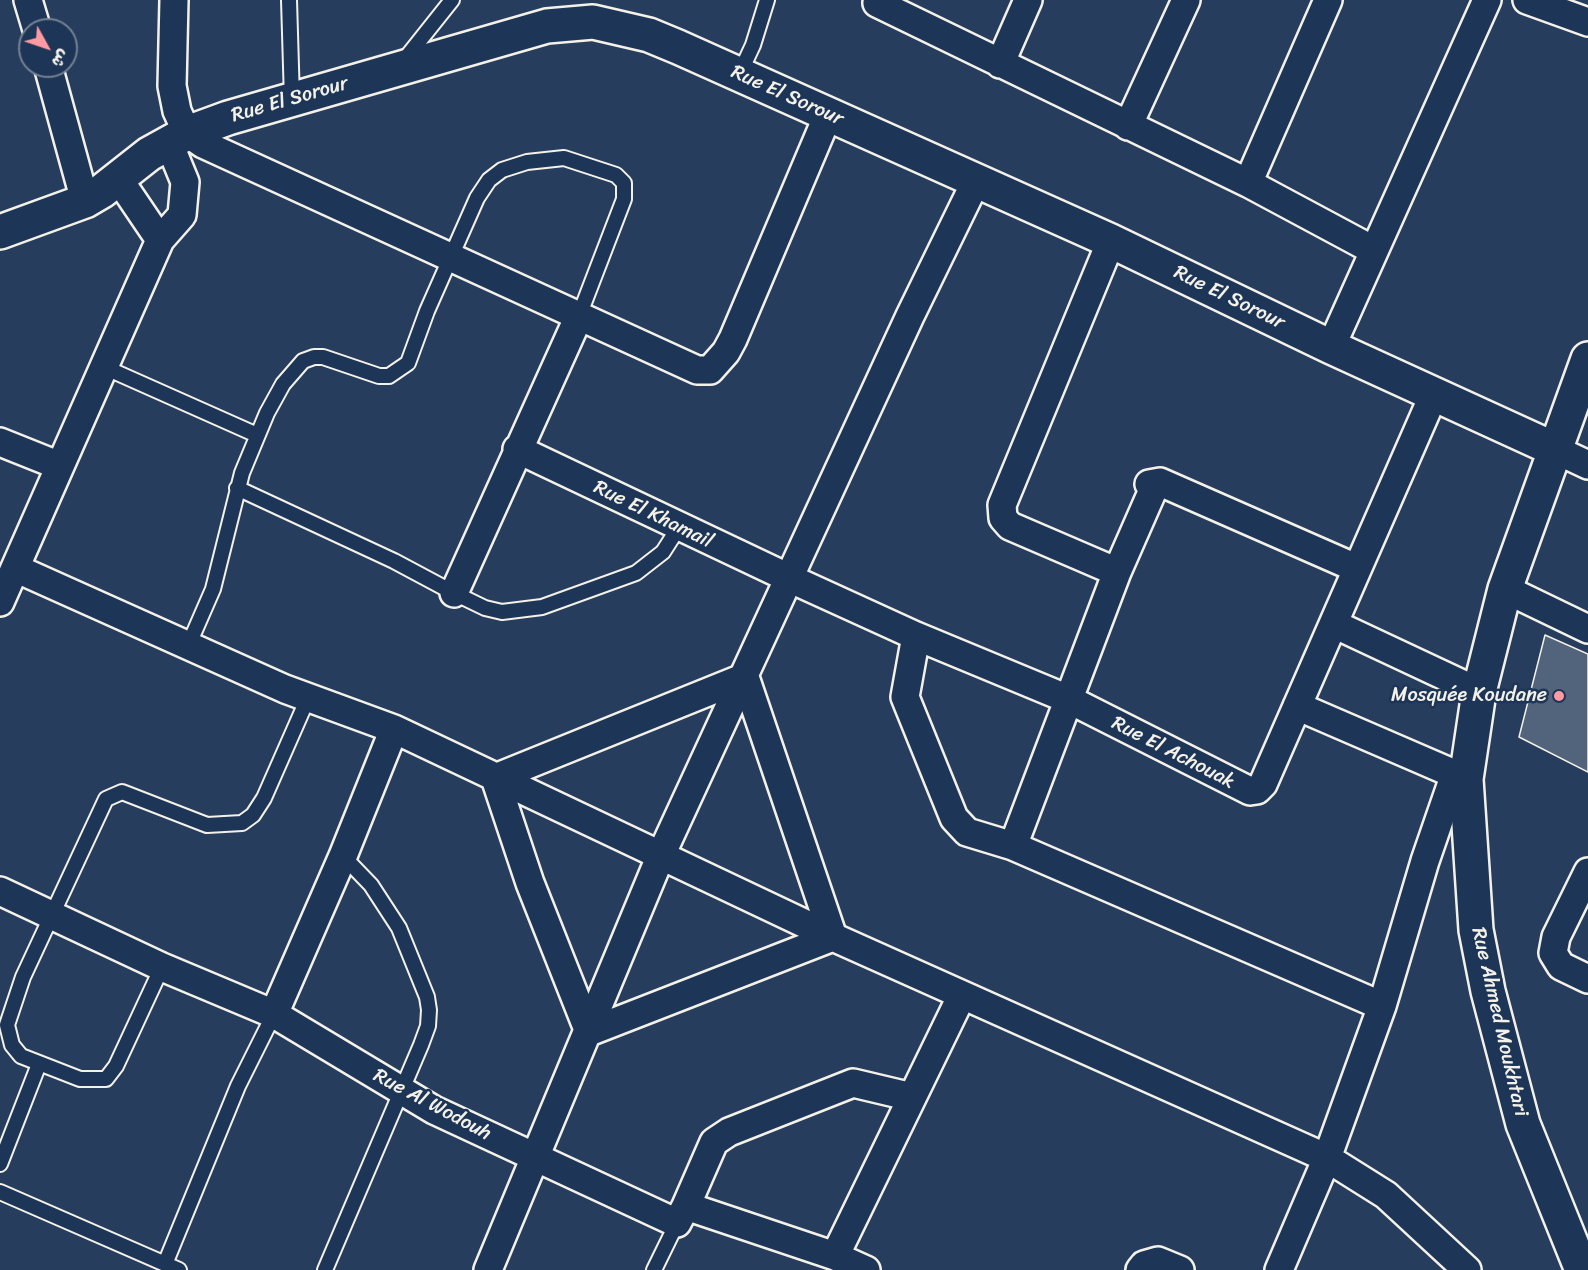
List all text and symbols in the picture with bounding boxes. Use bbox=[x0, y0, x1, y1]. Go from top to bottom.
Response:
north arrow bbox=[18, 18, 78, 78]
text: ش bbox=[44, 43, 77, 75]
street label: Rue El Sorour bbox=[727, 61, 847, 131]
street label: Rue El Sorour bbox=[229, 72, 351, 128]
street label: Rue El Sorour bbox=[1170, 261, 1288, 335]
street label: Rue El Khamail bbox=[589, 476, 717, 554]
place label: Mosquée Koudane bbox=[1391, 684, 1547, 708]
marker: Mosquée Koudane bbox=[1552, 689, 1566, 703]
street label: Rue El Achouak bbox=[1107, 712, 1239, 794]
street label: Rue Ahmed Moukhtari bbox=[1466, 925, 1532, 1119]
street label: Rue Al Wodouh bbox=[369, 1064, 495, 1146]

